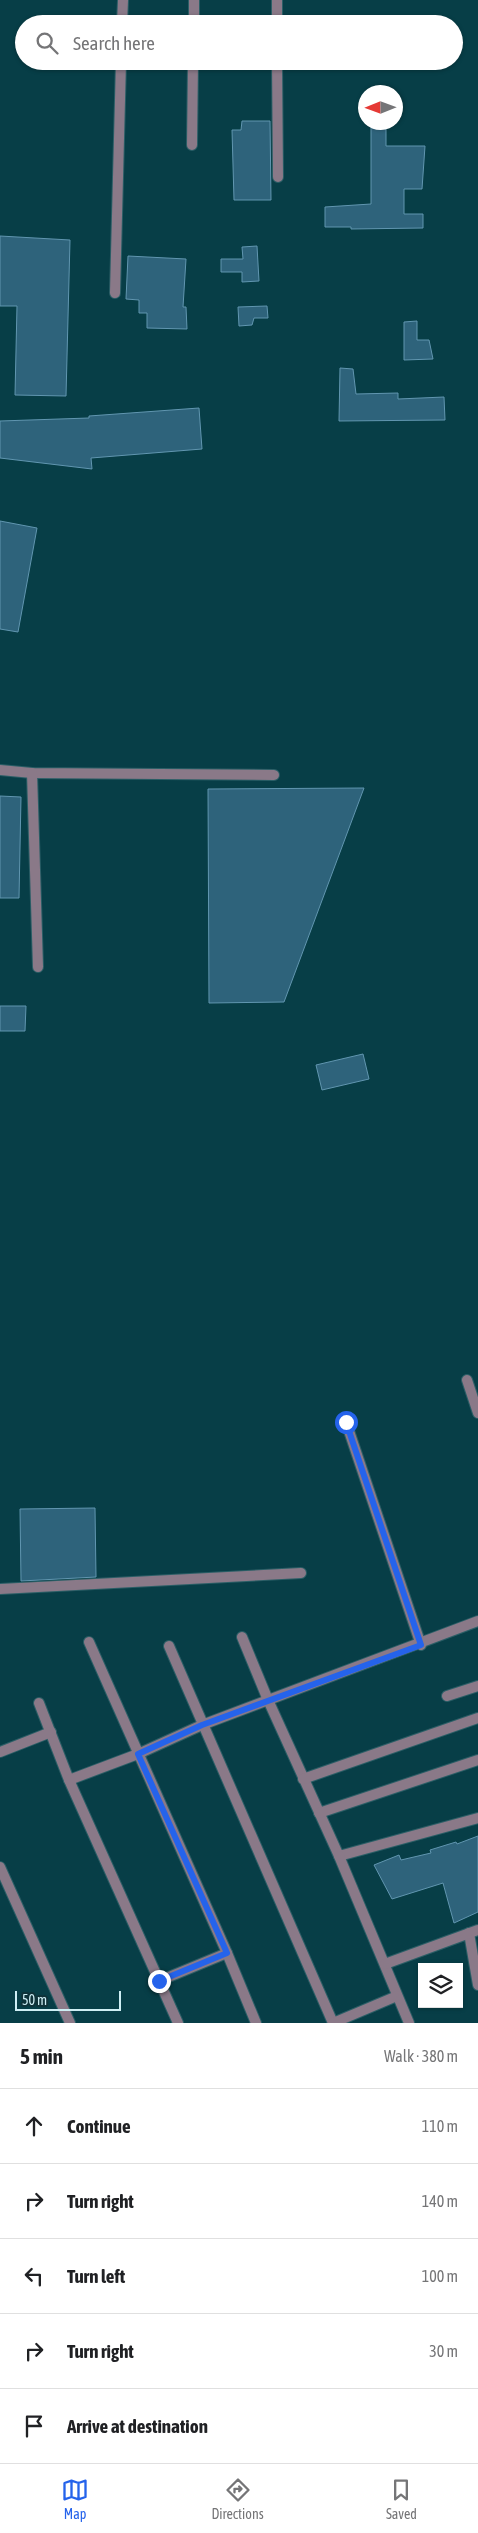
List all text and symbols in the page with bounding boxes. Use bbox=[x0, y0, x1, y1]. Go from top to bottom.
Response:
search box bbox=[15, 15, 463, 70]
icon: search bbox=[33, 29, 61, 57]
text: Search here bbox=[73, 32, 155, 54]
north arrow bbox=[358, 85, 403, 130]
route start bbox=[335, 1411, 358, 1434]
map controls bbox=[418, 1963, 463, 2008]
button: layers bbox=[418, 1963, 463, 2008]
route end bbox=[148, 1970, 171, 1993]
scale bar bbox=[15, 1988, 121, 2011]
text: 50 m bbox=[22, 1992, 47, 2008]
text: 5 min bbox=[20, 2044, 63, 2068]
text: Walk · 380 m bbox=[384, 2047, 458, 2065]
icon: ahead bbox=[20, 2112, 48, 2140]
text: Continue bbox=[67, 2115, 131, 2137]
text: 110 m bbox=[422, 2117, 458, 2135]
icon: right bbox=[20, 2187, 48, 2215]
text: Turn right bbox=[67, 2190, 134, 2212]
text: 140 m bbox=[422, 2192, 458, 2210]
icon: left bbox=[20, 2262, 48, 2290]
text: Turn left bbox=[67, 2265, 125, 2287]
text: 100 m bbox=[422, 2267, 458, 2285]
icon: right bbox=[20, 2337, 48, 2365]
text: Turn right bbox=[67, 2340, 134, 2362]
text: 30 m bbox=[429, 2342, 458, 2360]
icon: arrive bbox=[20, 2412, 48, 2440]
text: Arrive at destination bbox=[67, 2415, 208, 2437]
tab: Map bbox=[61, 2476, 89, 2522]
tab: Directions bbox=[211, 2476, 264, 2522]
tab: Saved bbox=[386, 2476, 417, 2522]

